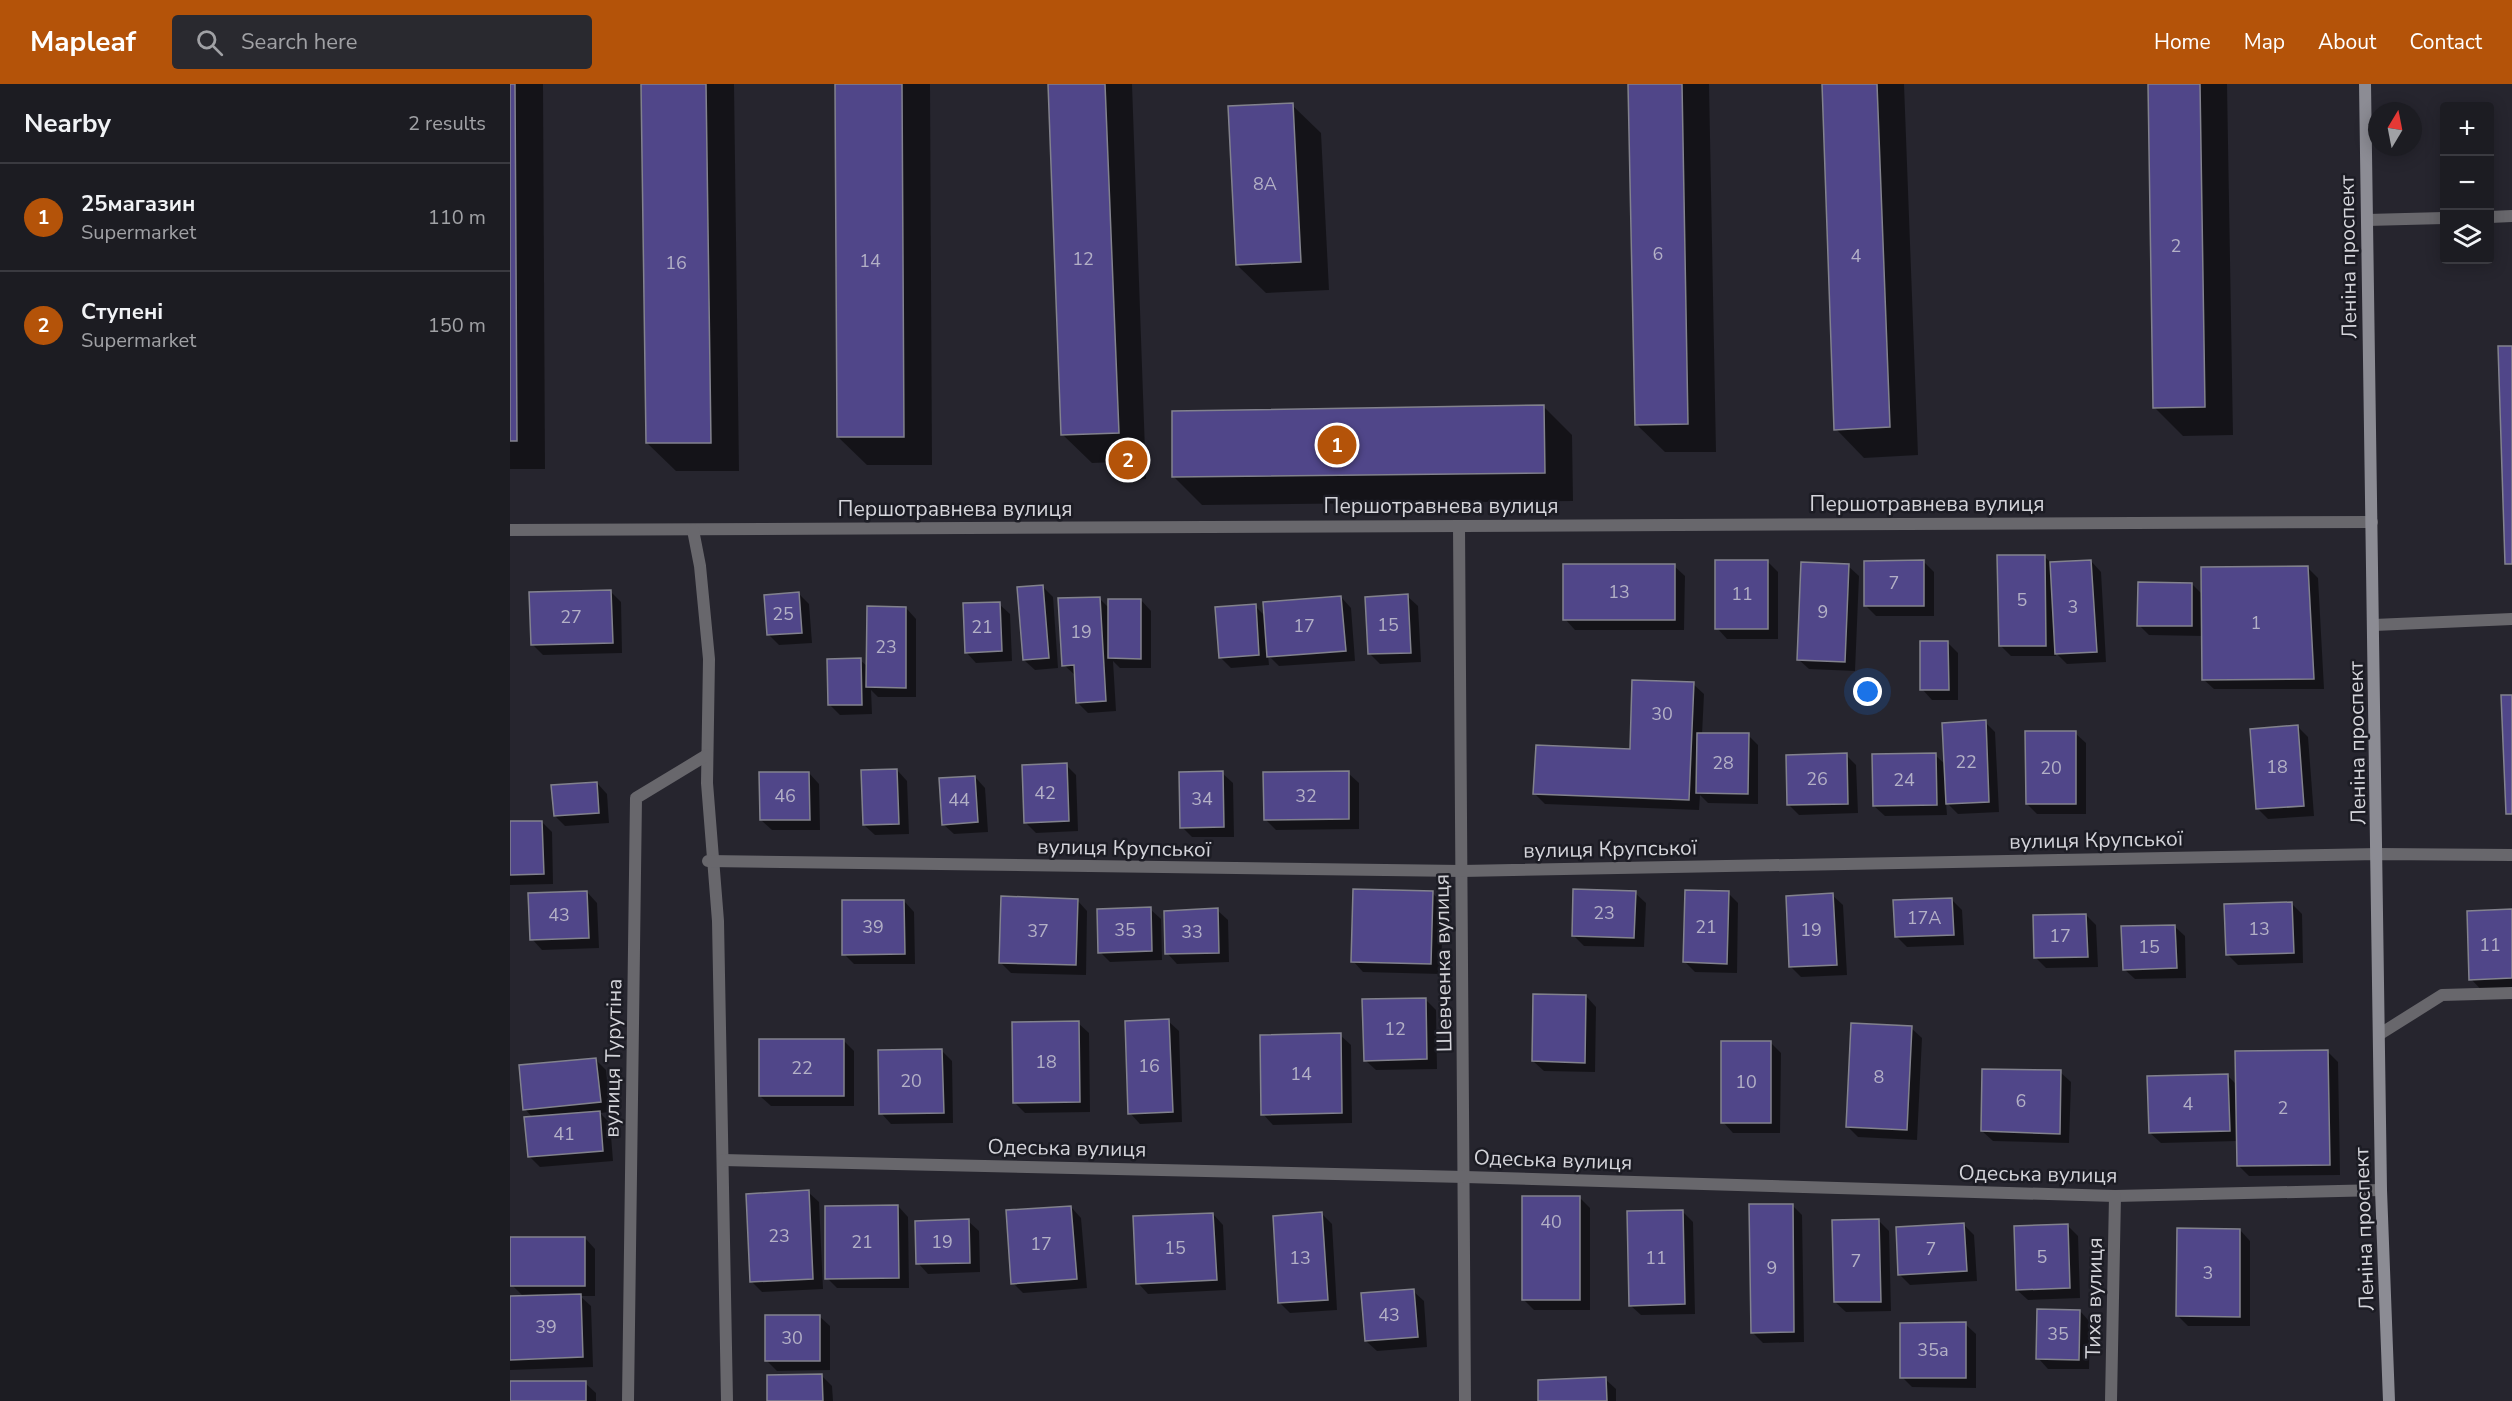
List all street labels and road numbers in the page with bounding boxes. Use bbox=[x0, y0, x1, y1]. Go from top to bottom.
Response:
street label: Леніна проспект bbox=[2333, 174, 2363, 339]
street label: Першотравнева вулиця bbox=[1810, 490, 2044, 518]
street label: Першотравнева вулиця bbox=[1324, 492, 1558, 520]
street label: Першотравнева вулиця bbox=[838, 495, 1072, 523]
street label: Леніна проспект bbox=[2342, 660, 2372, 825]
street label: вулиця Крупської bbox=[2009, 824, 2184, 856]
street label: вулиця Крупської bbox=[1037, 832, 1212, 864]
street label: вулиця Крупської bbox=[1523, 833, 1698, 865]
street label: Шевченка вулиця bbox=[1427, 874, 1459, 1052]
street label: вулиця Турутіна bbox=[598, 978, 628, 1138]
street label: Одеська вулиця bbox=[987, 1133, 1147, 1163]
street label: Одеська вулиця bbox=[1473, 1143, 1633, 1177]
street label: Леніна проспект bbox=[2347, 1146, 2381, 1311]
street label: Одеська вулиця bbox=[1958, 1159, 2118, 1189]
street label: Тиха вулиця bbox=[2079, 1237, 2109, 1359]

